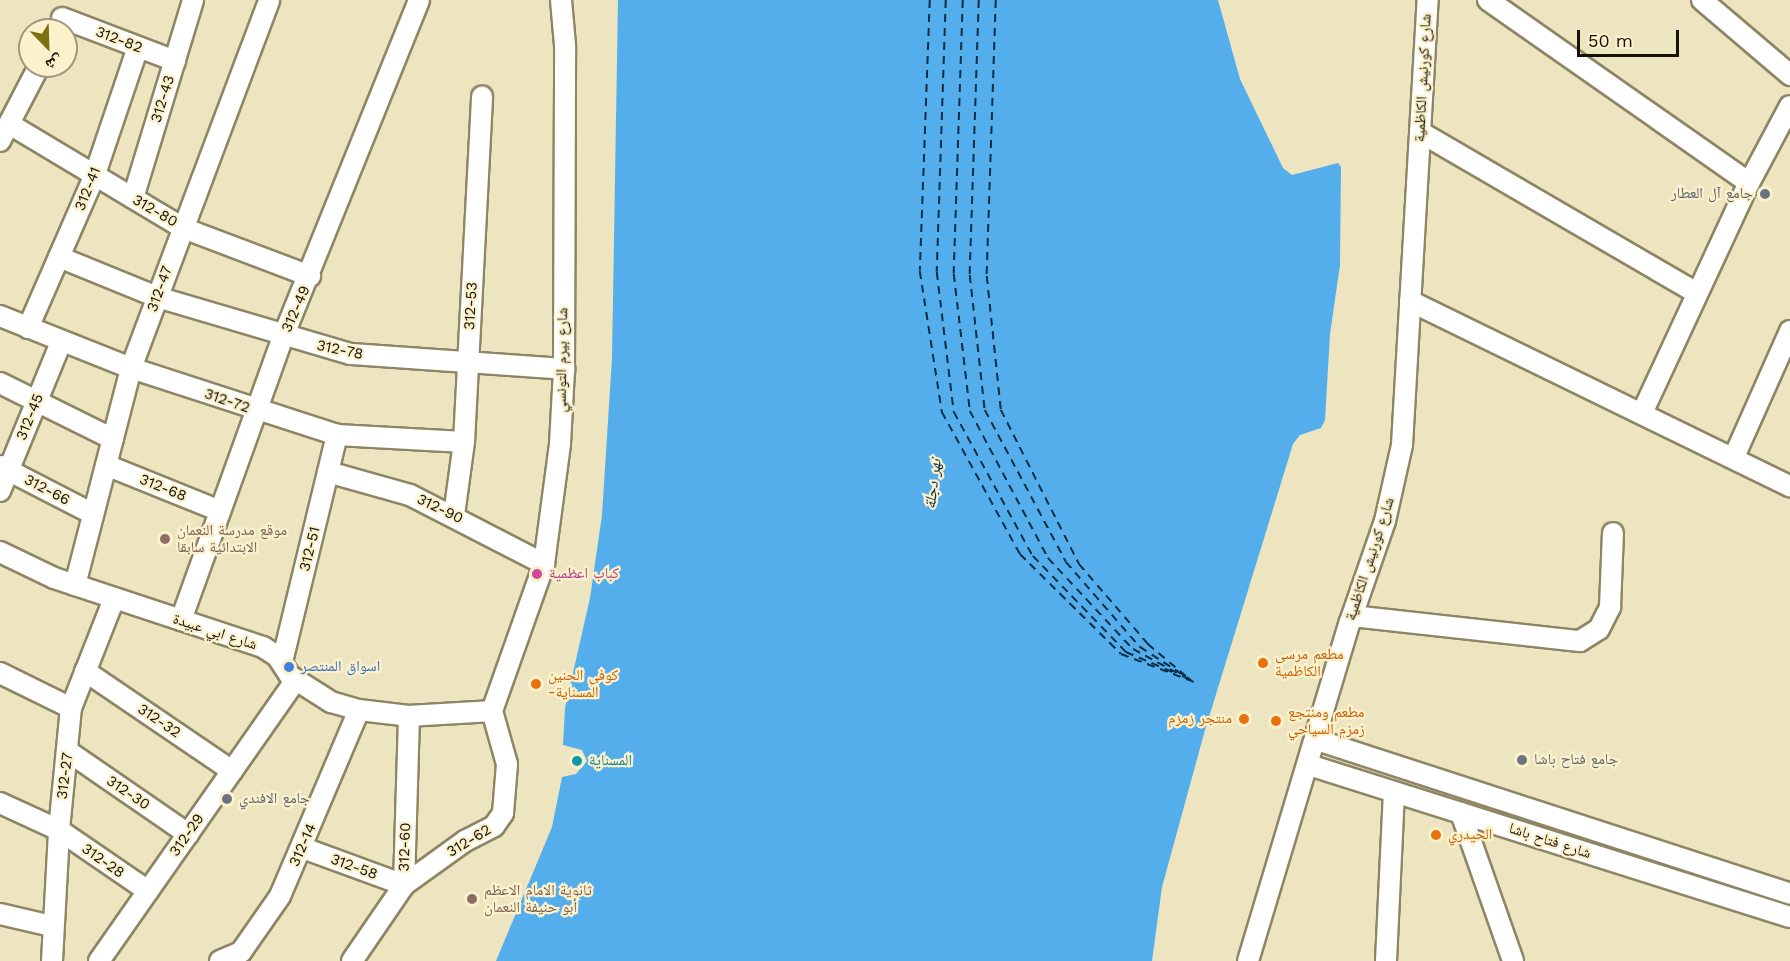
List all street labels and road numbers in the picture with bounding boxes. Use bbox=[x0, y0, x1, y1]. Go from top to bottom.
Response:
street label: شارع كورنيش الكاظمية bbox=[1411, 13, 1435, 143]
street label: 312-82 bbox=[93, 23, 145, 57]
street label: 312-43 bbox=[147, 73, 179, 125]
street label: 312-41 bbox=[71, 165, 105, 213]
street label: 312-80 bbox=[129, 191, 181, 231]
street label: 312-47 bbox=[143, 264, 177, 314]
street label: 312-53 bbox=[461, 281, 481, 331]
street label: 312-49 bbox=[278, 283, 314, 335]
street label: شارع بيرم التونسي bbox=[552, 307, 572, 413]
street label: 312-78 bbox=[315, 336, 365, 364]
street label: 312-72 bbox=[202, 385, 252, 417]
street label: 312-45 bbox=[13, 391, 47, 443]
street label: 312-68 bbox=[137, 470, 189, 506]
street label: 312-66 bbox=[21, 471, 73, 509]
street label: 312-90 bbox=[414, 490, 466, 528]
street label: شارع كورنيش الكاظمية bbox=[1342, 495, 1398, 623]
street label: 312-51 bbox=[296, 525, 324, 573]
street label: شارع ابي عبيدة bbox=[171, 610, 259, 654]
street label: 312-32 bbox=[134, 700, 184, 742]
street label: 312-27 bbox=[53, 752, 77, 800]
street label: 312-30 bbox=[103, 772, 153, 814]
street label: 312-29 bbox=[166, 810, 208, 860]
street label: شارع فتاح باشا bbox=[1507, 819, 1593, 863]
street label: 312-14 bbox=[286, 821, 320, 869]
street label: 312-62 bbox=[444, 821, 494, 861]
street label: 312-60 bbox=[395, 822, 415, 872]
street label: 312-28 bbox=[78, 840, 128, 882]
street label: 312-58 bbox=[328, 850, 380, 884]

